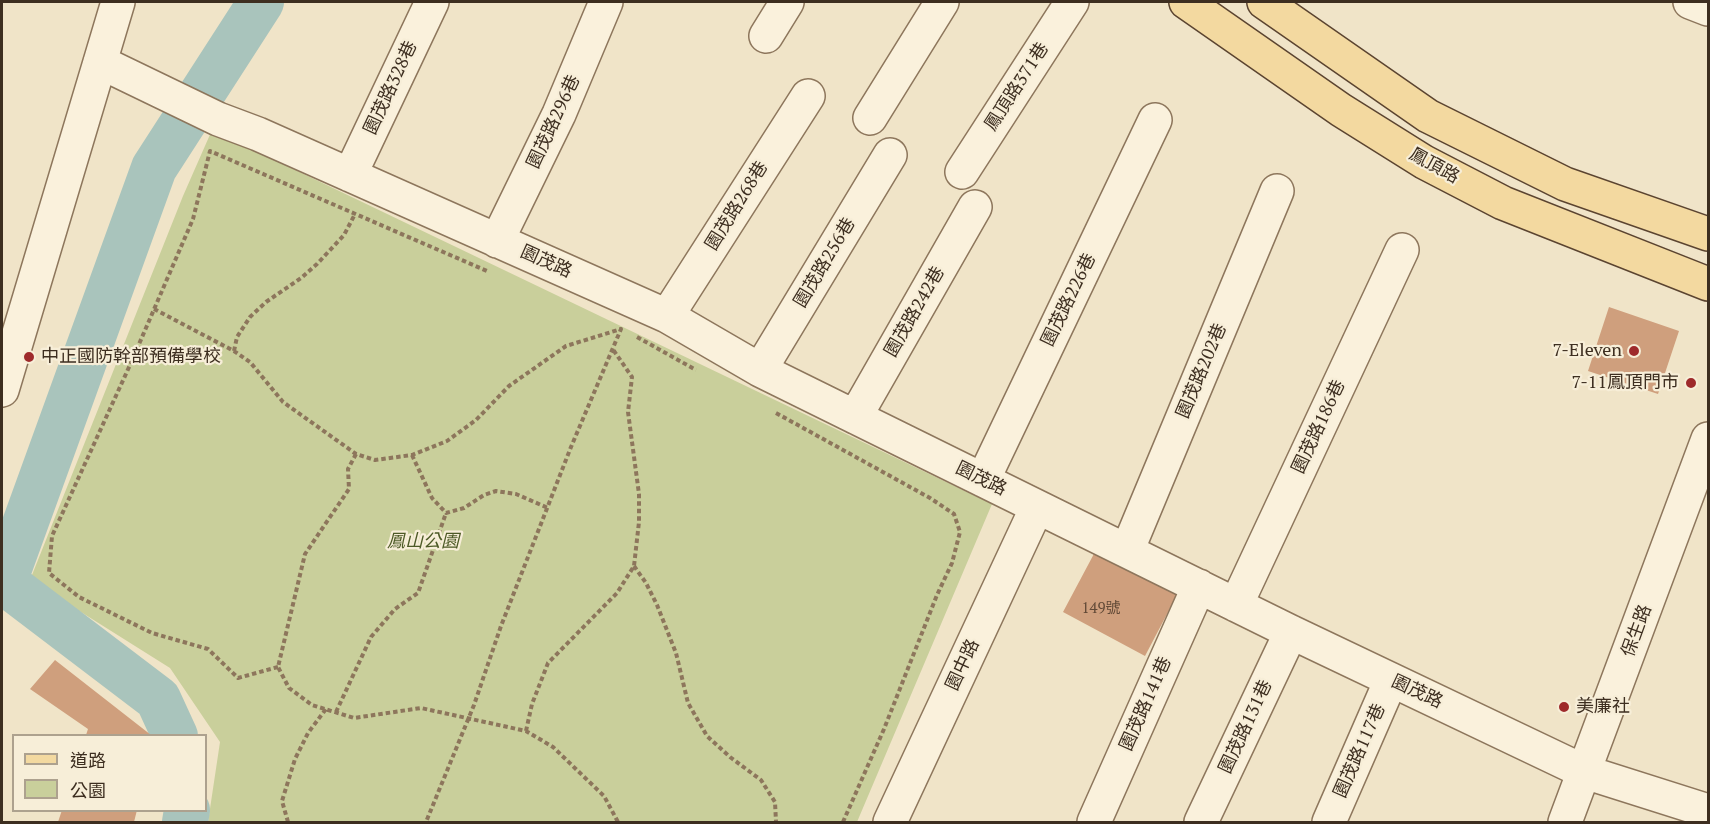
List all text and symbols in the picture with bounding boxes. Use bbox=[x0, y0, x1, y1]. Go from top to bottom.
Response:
street label: 園茂路328巷 bbox=[360, 38, 422, 138]
street label: 鳳頂路371巷 bbox=[980, 39, 1054, 135]
street label: 園茂路296巷 bbox=[523, 72, 585, 172]
street label: 鳳頂路 bbox=[1405, 143, 1463, 189]
street label: 園茂路268巷 bbox=[701, 158, 773, 254]
street label: 園茂路256巷 bbox=[790, 214, 860, 312]
street label: 園茂路 bbox=[517, 241, 575, 283]
street label: 園茂路226巷 bbox=[1037, 250, 1101, 350]
street label: 園茂路242巷 bbox=[880, 263, 950, 361]
street label: 園茂路202巷 bbox=[1172, 320, 1232, 422]
place label: 7-Eleven bbox=[1553, 340, 1622, 362]
marker: 7-Eleven bbox=[1627, 344, 1641, 358]
place label: 中正國防幹部預備學校 bbox=[41, 346, 221, 368]
marker: 中正國防幹部預備學校 bbox=[22, 350, 36, 364]
place label: 7-11鳳頂門市 bbox=[1571, 372, 1679, 394]
marker: 7-11鳳頂門市 bbox=[1684, 376, 1698, 390]
street label: 園茂路186巷 bbox=[1288, 377, 1350, 477]
street label: 園茂路 bbox=[952, 457, 1010, 501]
park label: 鳳山公園 bbox=[387, 531, 459, 553]
house number: 149號 bbox=[1082, 600, 1120, 618]
street label: 保生路 bbox=[1618, 602, 1656, 660]
street label: 園中路 bbox=[942, 636, 984, 694]
street label: 園茂路141巷 bbox=[1116, 654, 1176, 754]
street label: 園茂路 bbox=[1388, 671, 1446, 713]
street label: 園茂路131巷 bbox=[1215, 677, 1277, 777]
place label: 美廉社 bbox=[1576, 696, 1630, 718]
marker: 美廉社 bbox=[1557, 700, 1571, 714]
street label: 園茂路117巷 bbox=[1330, 701, 1390, 801]
legend bbox=[12, 734, 207, 812]
text: 道路 bbox=[70, 748, 106, 772]
text: 公園 bbox=[70, 778, 106, 802]

